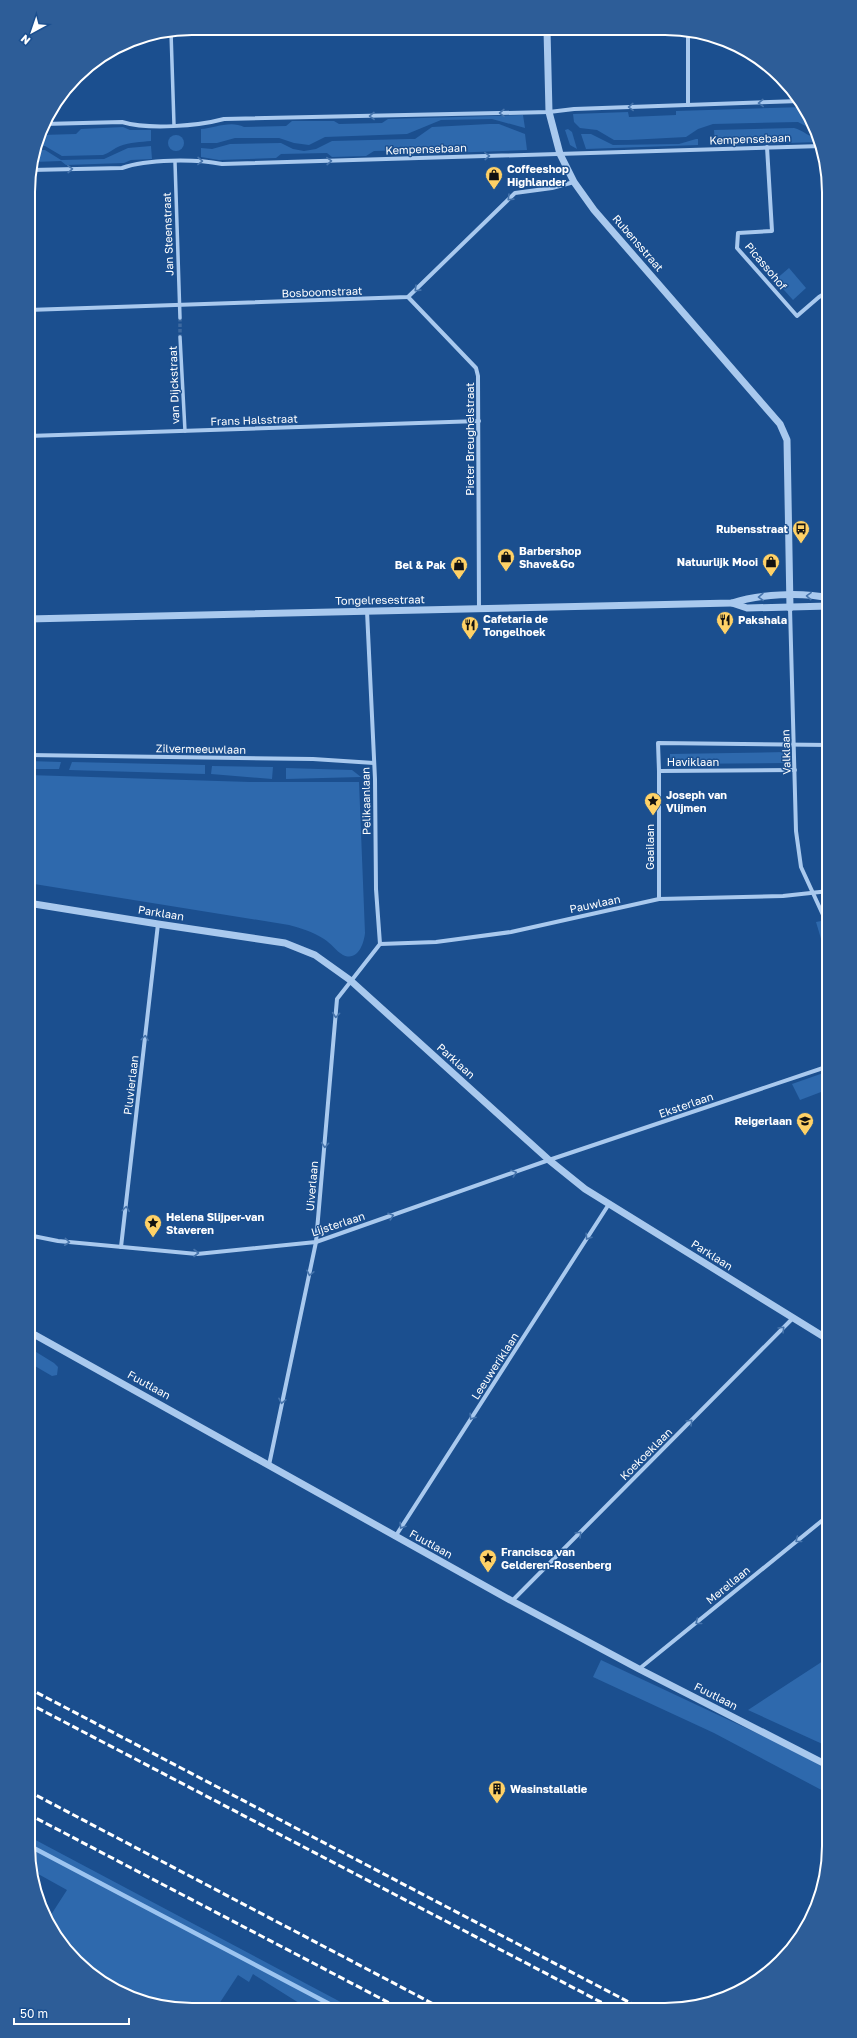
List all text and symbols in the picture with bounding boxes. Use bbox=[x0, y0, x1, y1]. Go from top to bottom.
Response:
north arrow bbox=[12, 12, 52, 52]
text: N bbox=[18, 32, 33, 48]
one-way arrow bbox=[758, 98, 764, 107]
one-way arrow bbox=[628, 103, 634, 111]
one-way arrow bbox=[499, 109, 505, 117]
one-way arrow bbox=[369, 112, 375, 120]
street label: Kempensebaan bbox=[709, 131, 791, 146]
street label: Kempensebaan bbox=[385, 141, 467, 156]
one-way arrow bbox=[484, 152, 490, 161]
one-way arrow bbox=[197, 157, 203, 165]
one-way arrow bbox=[326, 157, 332, 165]
place label: Coffeeshop Highlander bbox=[507, 162, 569, 188]
one-way arrow bbox=[67, 165, 73, 173]
shop icon: Coffeeshop Highlander bbox=[484, 165, 504, 190]
street label: Jan Steenstraat bbox=[160, 192, 175, 276]
one-way arrow bbox=[507, 193, 515, 201]
street label: Rubensstraat bbox=[610, 212, 667, 274]
street label: Picassohof bbox=[743, 239, 790, 292]
street label: Bosboomstraat bbox=[281, 284, 363, 299]
one-way arrow bbox=[414, 284, 422, 291]
street label: van Dijckstraat bbox=[166, 346, 181, 424]
street label: Pieter Breughelstraat bbox=[463, 382, 476, 496]
street label: Frans Halsstraat bbox=[210, 411, 298, 428]
bus stop icon: Rubensstraat bbox=[791, 519, 811, 544]
place label: Rubensstraat bbox=[716, 522, 789, 535]
place label: Barbershop Shave&Go bbox=[519, 544, 581, 570]
shop icon: Barbershop Shave&Go bbox=[496, 547, 516, 572]
shop icon: Natuurlijk Mooi bbox=[761, 552, 781, 577]
shop icon: Bel & Pak bbox=[449, 555, 469, 580]
place label: Natuurlijk Mooi bbox=[677, 555, 758, 568]
place label: Bel & Pak bbox=[395, 558, 447, 571]
street label: Tongelresestraat bbox=[335, 592, 425, 607]
one-way arrow bbox=[758, 592, 764, 601]
one-way arrow bbox=[806, 592, 812, 601]
restaurant icon: Pakshala bbox=[715, 610, 735, 635]
place label: Cafetaria de Tongelhoek bbox=[483, 612, 549, 638]
place label: Pakshala bbox=[738, 613, 787, 626]
restaurant icon: Cafetaria de Tongelhoek bbox=[460, 615, 480, 640]
street label: Valklaan bbox=[778, 729, 793, 775]
street label: Zilvermeeuwlaan bbox=[156, 741, 246, 756]
street label: Haviklaan bbox=[667, 755, 719, 768]
street label: Pelikaanlaan bbox=[358, 767, 373, 835]
place label: Joseph van Vlijmen bbox=[666, 788, 727, 814]
place icon: Joseph van Vlijmen bbox=[643, 791, 663, 816]
street label: Gaailaan bbox=[643, 824, 656, 870]
street label: Pauwlaan bbox=[568, 892, 621, 915]
street label: Parklaan bbox=[137, 902, 185, 923]
one-way arrow bbox=[332, 1012, 341, 1018]
one-way arrow bbox=[141, 1035, 150, 1041]
street label: Parklaan bbox=[435, 1040, 478, 1081]
street label: Pluvierlaan bbox=[120, 1054, 141, 1115]
street label: Eksterlaan bbox=[657, 1089, 715, 1120]
school or university icon: Reigerlaan bbox=[795, 1111, 815, 1136]
place label: Reigerlaan bbox=[734, 1114, 792, 1127]
one-way arrow bbox=[320, 1142, 329, 1148]
street label: Uiverlaan bbox=[303, 1160, 320, 1212]
one-way arrow bbox=[510, 1169, 517, 1177]
one-way arrow bbox=[121, 1206, 130, 1212]
street label: Lijsterlaan bbox=[309, 1209, 366, 1238]
place label: Helena Slijper-van Staveren bbox=[166, 1210, 264, 1236]
one-way arrow bbox=[387, 1212, 394, 1221]
place icon: Helena Slijper-van Staveren bbox=[143, 1213, 163, 1238]
one-way arrow bbox=[585, 1233, 593, 1240]
one-way arrow bbox=[64, 1237, 70, 1246]
street label: Parklaan bbox=[689, 1237, 735, 1272]
one-way arrow bbox=[193, 1249, 199, 1257]
one-way arrow bbox=[306, 1270, 314, 1277]
one-way arrow bbox=[777, 1327, 785, 1334]
street label: Leeuweriklaan bbox=[468, 1330, 521, 1402]
street label: Fuutlaan bbox=[126, 1367, 173, 1402]
one-way arrow bbox=[279, 1397, 287, 1404]
one-way arrow bbox=[469, 1413, 477, 1420]
one-way arrow bbox=[685, 1419, 693, 1427]
street label: Koekoeklaan bbox=[617, 1425, 674, 1482]
one-way arrow bbox=[399, 1522, 407, 1529]
street label: Fuutlaan bbox=[408, 1526, 455, 1561]
one-way arrow bbox=[574, 1531, 582, 1539]
one-way arrow bbox=[796, 1535, 803, 1542]
place label: Francisca van Gelderen-Rosenberg bbox=[501, 1545, 612, 1571]
place icon: Francisca van Gelderen-Rosenberg bbox=[478, 1548, 498, 1573]
street label: Merellaan bbox=[703, 1563, 752, 1606]
one-way arrow bbox=[695, 1617, 702, 1624]
street label: Fuutlaan bbox=[692, 1679, 740, 1712]
building icon: Wasinstallatie bbox=[487, 1779, 507, 1804]
place label: Wasinstallatie bbox=[510, 1782, 588, 1795]
scale bar bbox=[14, 2000, 129, 2026]
text: 50 m bbox=[20, 2006, 48, 2021]

